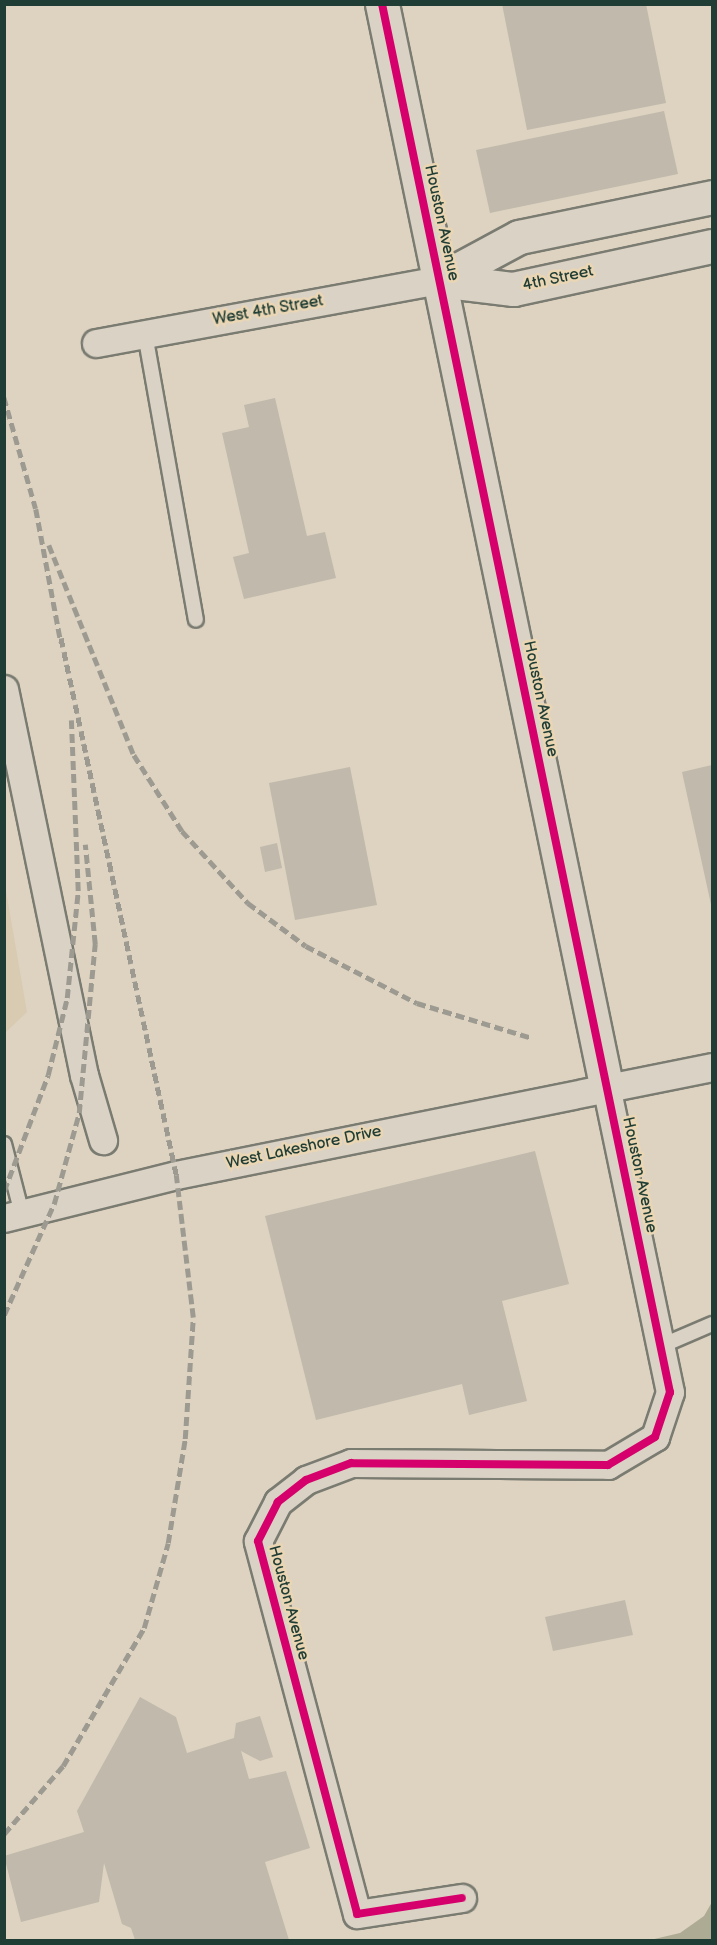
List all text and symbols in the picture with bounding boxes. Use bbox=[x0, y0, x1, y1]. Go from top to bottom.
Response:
street label: Houston Avenue bbox=[419, 163, 463, 283]
street label: 4th Street bbox=[521, 262, 595, 296]
street label: West 4th Street bbox=[211, 292, 325, 330]
street label: Houston Avenue bbox=[518, 639, 562, 759]
street label: Houston Avenue bbox=[617, 1115, 661, 1235]
street label: West Lakeshore Drive bbox=[225, 1122, 383, 1174]
street label: Houston Avenue bbox=[263, 1544, 313, 1662]

